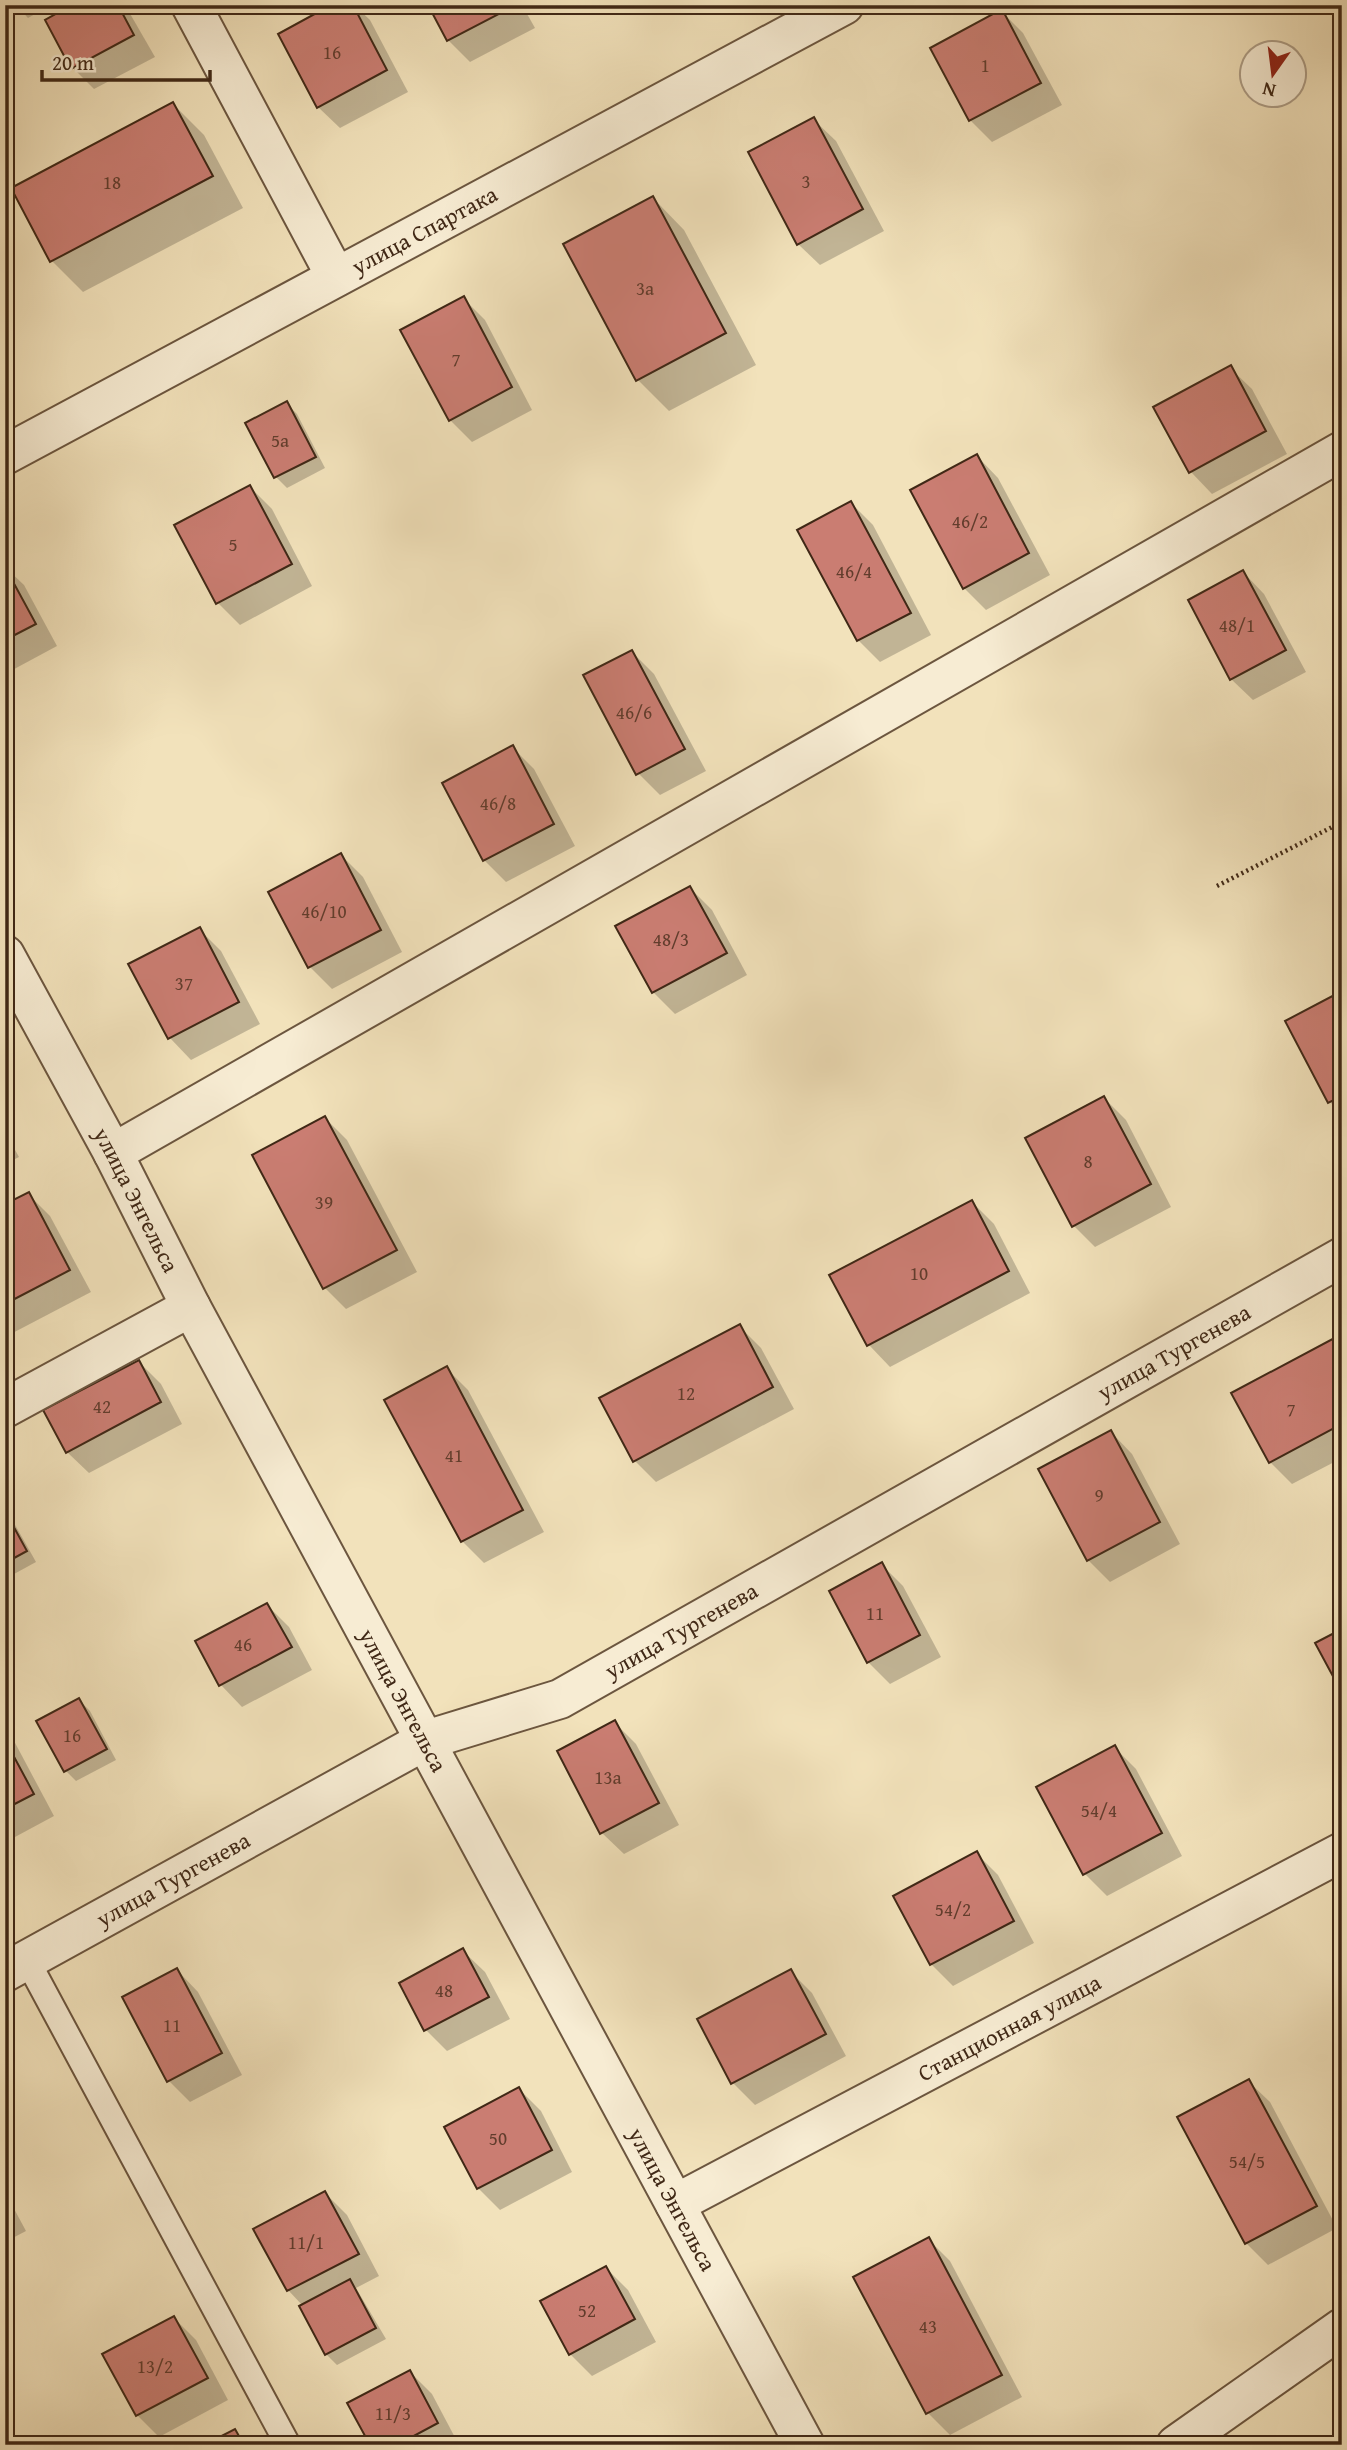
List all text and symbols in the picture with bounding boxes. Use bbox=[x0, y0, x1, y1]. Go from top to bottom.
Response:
scale bar bbox=[42, 38, 210, 82]
house number: 16 bbox=[323, 38, 341, 66]
north arrow bbox=[1238, 38, 1308, 108]
text: 20 m bbox=[52, 47, 94, 78]
house number: 1 bbox=[980, 51, 990, 79]
text: N bbox=[1259, 75, 1278, 106]
house number: 3 bbox=[801, 167, 811, 195]
house number: 18 bbox=[103, 168, 121, 196]
street label: улица Спартака bbox=[345, 177, 503, 283]
house number: 3а bbox=[636, 274, 654, 302]
house number: 7 bbox=[451, 345, 461, 373]
house number: 5а bbox=[271, 426, 289, 454]
house number: 46/2 bbox=[952, 507, 988, 535]
house number: 5 bbox=[228, 530, 238, 558]
house number: 46/4 bbox=[836, 557, 872, 585]
house number: 48/1 bbox=[1219, 611, 1255, 639]
house number: 46/6 bbox=[616, 698, 652, 726]
house number: 46/8 bbox=[480, 789, 516, 817]
house number: 46/10 bbox=[301, 897, 347, 925]
house number: 48/3 bbox=[653, 925, 689, 953]
house number: 37 bbox=[175, 969, 193, 997]
street label: улица Энгельса bbox=[86, 1120, 188, 1278]
house number: 8 bbox=[1083, 1147, 1093, 1175]
house number: 39 bbox=[315, 1188, 333, 1216]
house number: 10 bbox=[910, 1259, 928, 1287]
street label: улица Тургенева bbox=[1090, 1295, 1256, 1409]
house number: 12 bbox=[677, 1379, 695, 1407]
house number: 42 bbox=[93, 1392, 111, 1420]
house number: 7 bbox=[1286, 1395, 1296, 1423]
house number: 41 bbox=[445, 1441, 463, 1469]
house number: 9 bbox=[1094, 1481, 1104, 1509]
street label: улица Тургенева bbox=[597, 1574, 764, 1687]
house number: 11 bbox=[866, 1599, 884, 1627]
street label: улица Энгельса bbox=[351, 1621, 456, 1778]
house number: 46 bbox=[234, 1630, 252, 1658]
house number: 16 bbox=[63, 1721, 81, 1749]
house number: 13а bbox=[594, 1763, 622, 1791]
house number: 54/4 bbox=[1081, 1796, 1117, 1824]
street label: улица Тургенева bbox=[89, 1823, 256, 1935]
house number: 54/2 bbox=[935, 1895, 971, 1923]
street label: Станционная улица bbox=[912, 1965, 1107, 2089]
house number: 48 bbox=[435, 1976, 453, 2004]
house number: 11 bbox=[163, 2011, 181, 2039]
street label: улица Энгельса bbox=[620, 2120, 725, 2277]
house number: 50 bbox=[489, 2124, 507, 2152]
house number: 54/5 bbox=[1229, 2147, 1265, 2175]
house number: 11/1 bbox=[288, 2228, 324, 2256]
house number: 52 bbox=[578, 2296, 596, 2324]
house number: 43 bbox=[919, 2312, 937, 2340]
house number: 13/2 bbox=[137, 2352, 173, 2380]
house number: 11/3 bbox=[375, 2399, 411, 2427]

